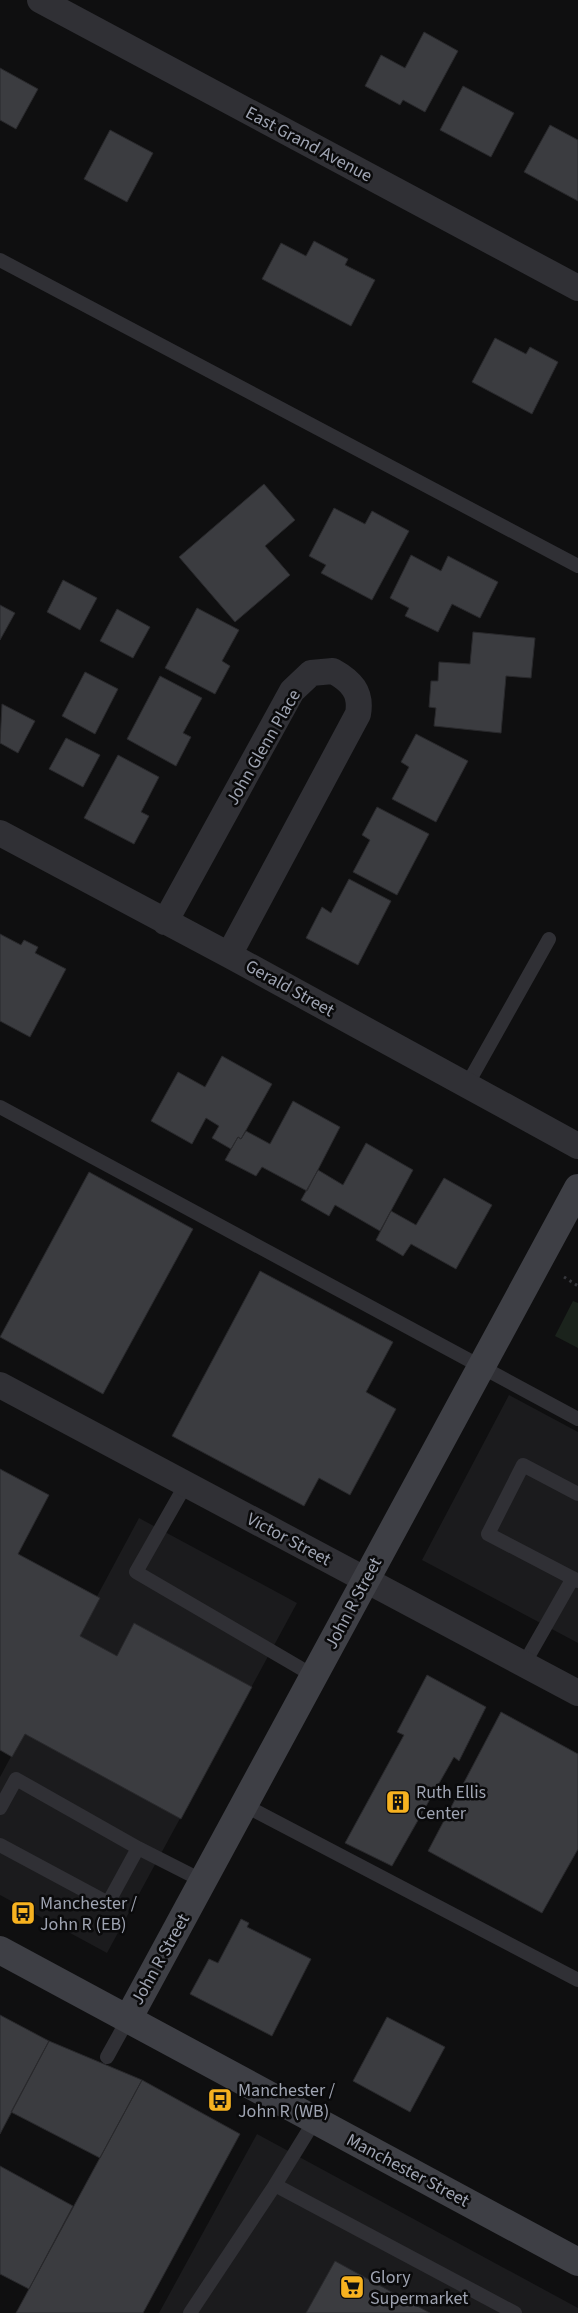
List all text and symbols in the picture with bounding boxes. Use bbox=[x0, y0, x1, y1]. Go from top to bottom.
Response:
street label: East Grand Avenue bbox=[241, 100, 377, 188]
street label: John Glenn Place bbox=[220, 685, 307, 810]
street label: Gerald Street bbox=[241, 954, 339, 1023]
street label: Victor Street bbox=[242, 1507, 335, 1572]
street label: John R Street bbox=[319, 1553, 388, 1653]
place label: Ruth Ellis Center bbox=[416, 1780, 486, 1826]
building icon: Ruth Ellis Center bbox=[385, 1789, 411, 1815]
place label: Manchester / John R (EB) bbox=[40, 1891, 138, 1937]
bus stop icon: Manchester / John R (EB) bbox=[10, 1900, 36, 1926]
street label: John R Street bbox=[125, 1909, 196, 2009]
place label: Manchester / John R (WB) bbox=[238, 2078, 336, 2124]
bus stop icon: Manchester / John R (WB) bbox=[207, 2087, 233, 2113]
street label: Manchester Street bbox=[342, 2128, 474, 2213]
place label: Glory Supermarket bbox=[370, 2265, 468, 2311]
supermarket icon: Glory Supermarket bbox=[339, 2274, 365, 2300]

